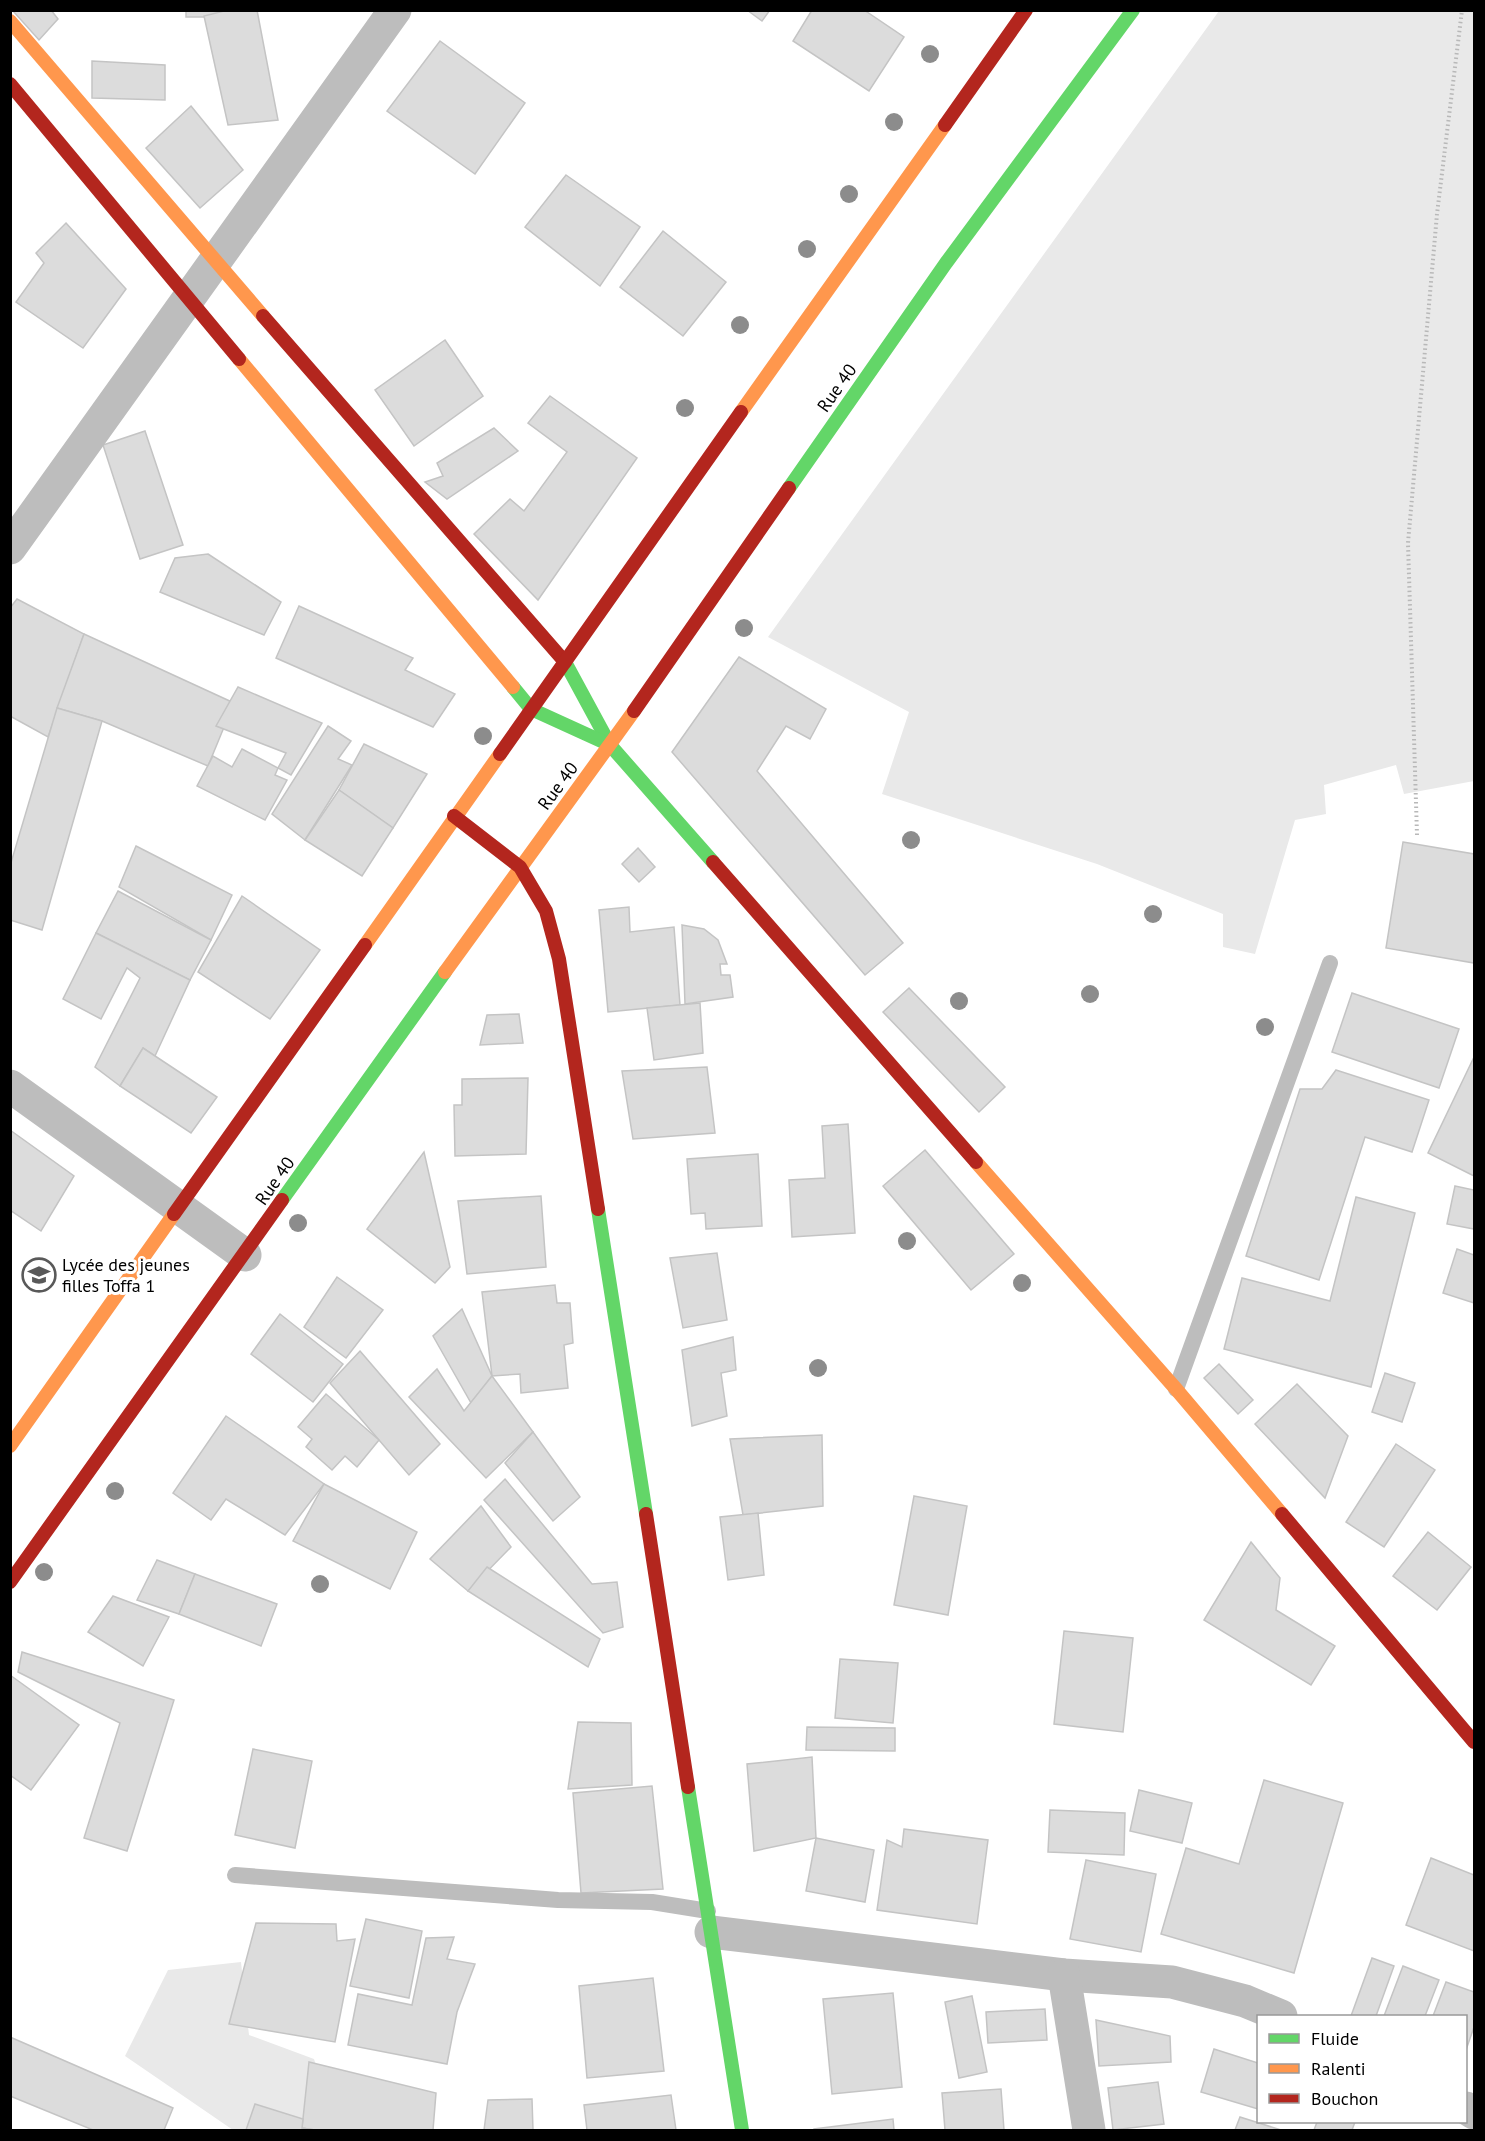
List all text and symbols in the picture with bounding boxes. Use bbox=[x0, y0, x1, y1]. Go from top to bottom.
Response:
street label: Rue 40 bbox=[812, 359, 862, 416]
street label: Rue 40 bbox=[532, 757, 583, 814]
street label: Rue 40 bbox=[250, 1152, 300, 1209]
place label: Lycée des jeunes filles Toffa 1 bbox=[62, 1253, 190, 1297]
school or university icon: Lycée des jeunes filles Toffa 1 bbox=[21, 1257, 57, 1293]
legend bbox=[1257, 2015, 1467, 2123]
text: Fluide bbox=[1311, 2027, 1359, 2050]
text: Ralenti bbox=[1311, 2057, 1366, 2080]
text: Bouchon bbox=[1311, 2087, 1378, 2110]

